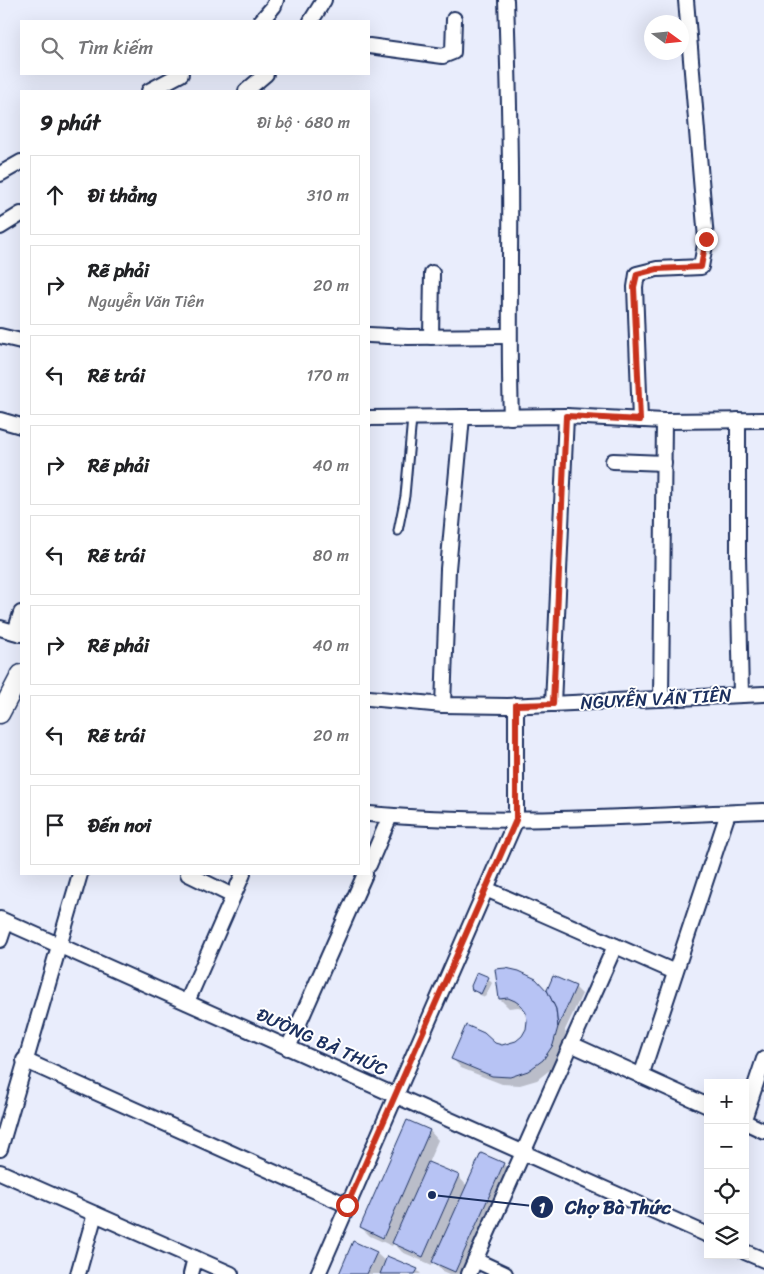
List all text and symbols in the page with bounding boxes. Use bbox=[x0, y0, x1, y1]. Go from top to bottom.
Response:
north arrow bbox=[644, 15, 689, 60]
search box bbox=[20, 20, 370, 75]
text: Tìm kiếm bbox=[78, 31, 153, 64]
icon: search bbox=[38, 34, 66, 62]
text: 9 phút bbox=[40, 104, 100, 142]
text: Đi bộ · 680 m bbox=[257, 108, 350, 137]
text: Đi thẳng bbox=[88, 179, 157, 212]
icon: ahead bbox=[41, 181, 69, 209]
text: 310 m bbox=[307, 181, 349, 210]
route end bbox=[695, 228, 718, 251]
text: Rẽ phải bbox=[88, 254, 149, 287]
icon: right bbox=[41, 271, 69, 299]
text: 20 m bbox=[313, 271, 349, 300]
text: Nguyễn Văn Tiên bbox=[88, 287, 204, 316]
text: Rẽ trái bbox=[88, 359, 145, 392]
icon: left bbox=[41, 361, 69, 389]
text: 170 m bbox=[306, 361, 349, 390]
text: Rẽ phải bbox=[88, 449, 149, 482]
icon: right bbox=[41, 451, 69, 479]
text: 40 m bbox=[312, 451, 349, 480]
text: Rẽ trái bbox=[88, 539, 145, 572]
icon: left bbox=[41, 541, 69, 569]
text: 80 m bbox=[313, 541, 349, 570]
text: Rẽ phải bbox=[88, 629, 149, 662]
icon: right bbox=[41, 631, 69, 659]
text: 40 m bbox=[312, 631, 349, 660]
street label: NGUYỄN VĂN TIÊN bbox=[580, 679, 733, 719]
text: Rẽ trái bbox=[88, 719, 145, 752]
icon: left bbox=[41, 721, 69, 749]
text: 20 m bbox=[313, 721, 349, 750]
text: Đến nơi bbox=[88, 809, 151, 842]
icon: arrive bbox=[41, 811, 69, 839]
street label: ĐƯỜNG BÀ THỨC bbox=[251, 999, 394, 1086]
map controls bbox=[704, 1079, 749, 1259]
button: + bbox=[704, 1079, 749, 1124]
button: − bbox=[704, 1124, 749, 1169]
button: locate bbox=[704, 1169, 749, 1214]
callout: Chợ Bà Thức bbox=[530, 1190, 681, 1224]
text: Chợ Bà Thức bbox=[564, 1191, 671, 1224]
route start bbox=[336, 1194, 359, 1217]
text: 1 bbox=[539, 1195, 546, 1221]
button: layers bbox=[704, 1214, 749, 1259]

